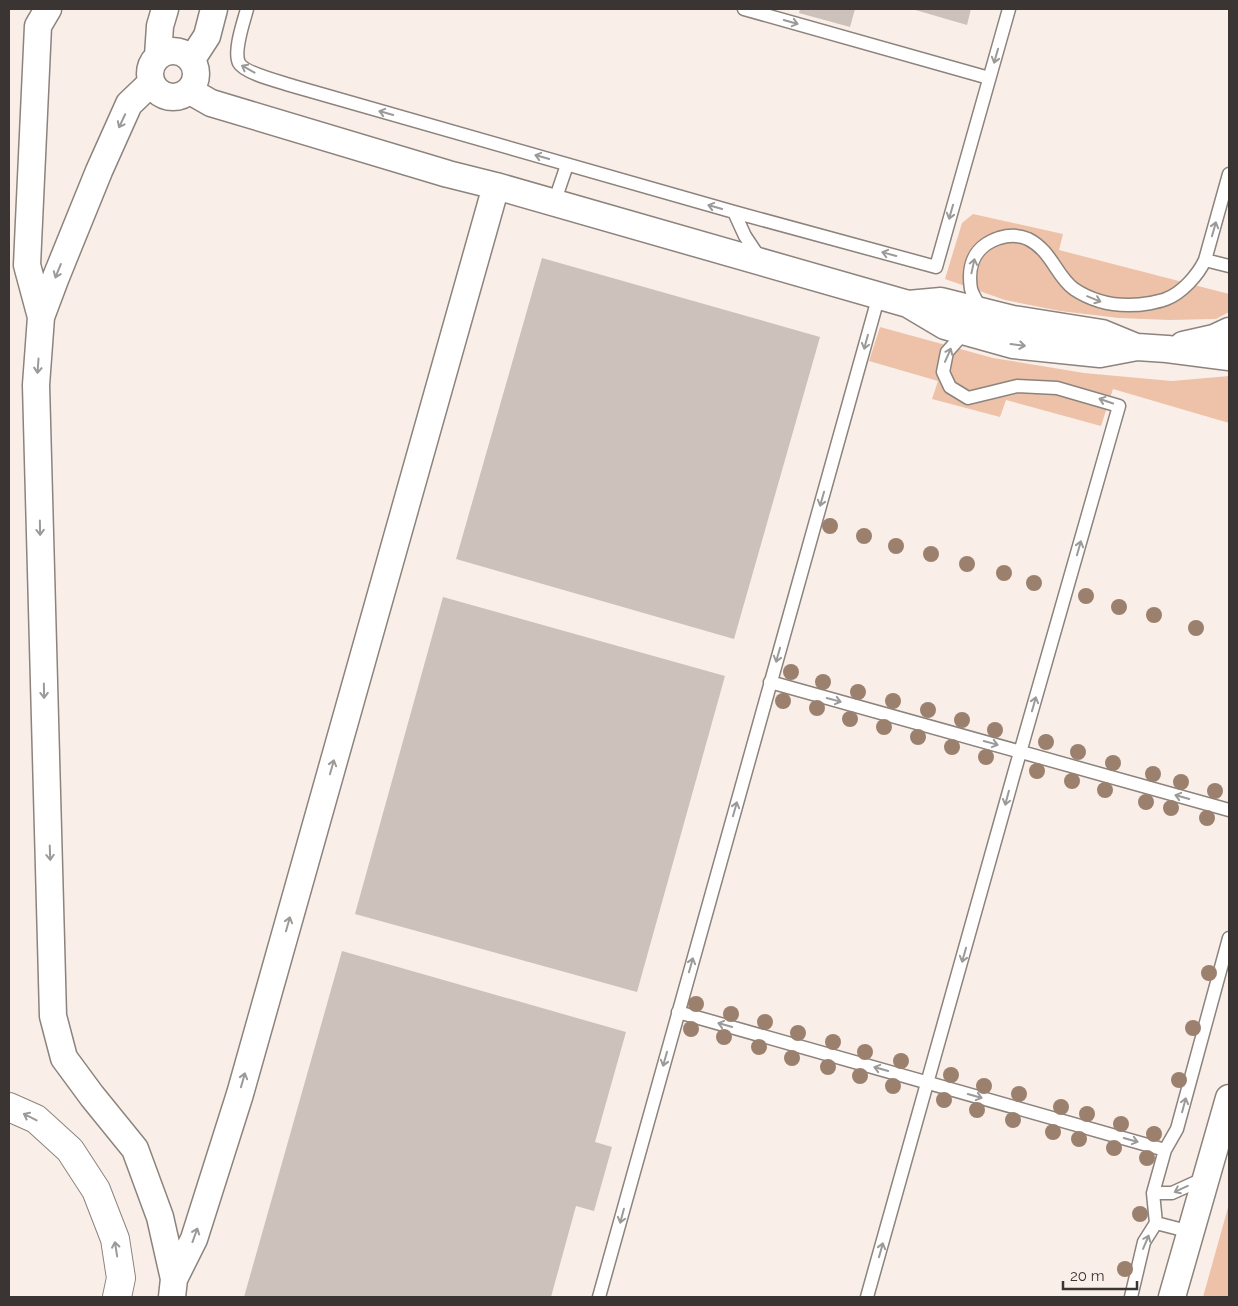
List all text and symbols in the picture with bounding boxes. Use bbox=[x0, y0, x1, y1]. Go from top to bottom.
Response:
one-way arrow bbox=[783, 18, 799, 27]
one-way arrow bbox=[990, 47, 1000, 63]
one-way arrow bbox=[240, 64, 255, 74]
one-way arrow bbox=[378, 107, 394, 117]
one-way arrow bbox=[116, 113, 126, 128]
one-way arrow bbox=[534, 152, 550, 162]
one-way arrow bbox=[707, 202, 723, 211]
one-way arrow bbox=[946, 203, 956, 219]
one-way arrow bbox=[1209, 222, 1219, 238]
one-way arrow bbox=[881, 249, 897, 258]
one-way arrow bbox=[969, 258, 978, 274]
one-way arrow bbox=[53, 263, 62, 278]
one-way arrow bbox=[1086, 295, 1101, 304]
one-way arrow bbox=[861, 334, 870, 350]
one-way arrow bbox=[1010, 341, 1026, 351]
one-way arrow bbox=[944, 347, 954, 362]
one-way arrow bbox=[33, 358, 42, 374]
one-way arrow bbox=[1099, 396, 1114, 405]
one-way arrow bbox=[816, 490, 826, 506]
one-way arrow bbox=[35, 520, 45, 536]
one-way arrow bbox=[1074, 541, 1084, 557]
one-way arrow bbox=[773, 647, 782, 663]
one-way arrow bbox=[39, 682, 49, 699]
one-way arrow bbox=[826, 695, 842, 705]
one-way arrow bbox=[1029, 697, 1039, 713]
one-way arrow bbox=[982, 739, 998, 748]
one-way arrow bbox=[328, 760, 338, 776]
one-way arrow bbox=[1002, 790, 1012, 806]
one-way arrow bbox=[1175, 792, 1191, 801]
one-way arrow bbox=[731, 801, 740, 817]
one-way arrow bbox=[45, 845, 54, 861]
one-way arrow bbox=[284, 916, 293, 932]
one-way arrow bbox=[958, 946, 968, 962]
one-way arrow bbox=[687, 958, 697, 974]
one-way arrow bbox=[717, 1020, 733, 1030]
one-way arrow bbox=[660, 1051, 670, 1067]
one-way arrow bbox=[873, 1064, 889, 1074]
one-way arrow bbox=[239, 1072, 249, 1088]
one-way arrow bbox=[966, 1092, 982, 1101]
one-way arrow bbox=[1179, 1098, 1189, 1114]
one-way arrow bbox=[23, 1112, 38, 1121]
one-way arrow bbox=[1123, 1136, 1139, 1146]
one-way arrow bbox=[1174, 1184, 1189, 1194]
one-way arrow bbox=[616, 1207, 626, 1223]
one-way arrow bbox=[190, 1227, 200, 1243]
one-way arrow bbox=[1141, 1235, 1151, 1250]
one-way arrow bbox=[111, 1242, 121, 1258]
one-way arrow bbox=[876, 1243, 886, 1259]
scale bar bbox=[1063, 1258, 1137, 1290]
text: 20 m bbox=[1070, 1267, 1105, 1285]

